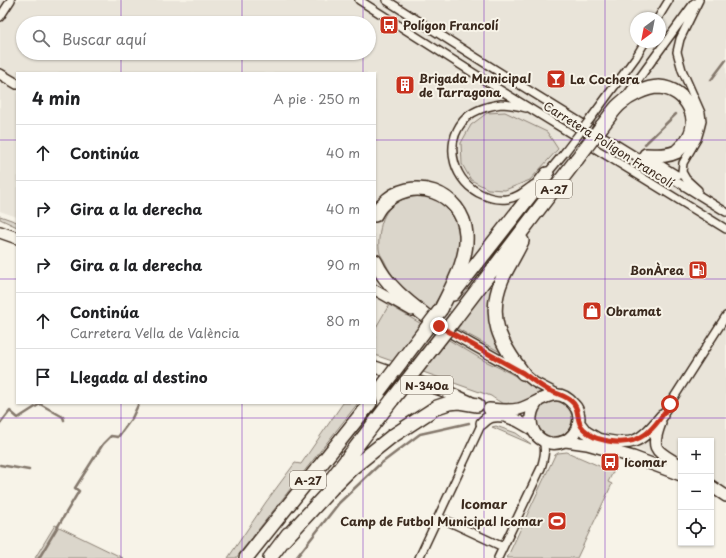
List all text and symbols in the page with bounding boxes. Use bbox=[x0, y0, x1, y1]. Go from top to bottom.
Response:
north arrow bbox=[630, 12, 666, 48]
bus stop icon: Polígon Francolí bbox=[378, 14, 400, 36]
search box bbox=[16, 16, 376, 60]
place label: Polígon Francolí bbox=[403, 16, 499, 34]
icon: search bbox=[30, 27, 52, 49]
text: Buscar aquí bbox=[62, 27, 146, 50]
bar icon: La Cochera bbox=[545, 68, 567, 90]
place label: Brigada Municipal de Tarragona bbox=[419, 69, 531, 101]
place label: La Cochera bbox=[570, 70, 641, 88]
building icon: Brigada Municipal de Tarragona bbox=[394, 74, 416, 96]
text: 4 min bbox=[32, 85, 80, 111]
text: A pie · 250 m bbox=[273, 89, 360, 108]
street label: Carretera Polígon Francolí bbox=[540, 96, 678, 192]
text: Continúa bbox=[70, 141, 139, 164]
icon: ahead bbox=[32, 142, 54, 164]
text: 40 m bbox=[326, 143, 360, 162]
road number: A-27 bbox=[536, 180, 572, 198]
text: Gira a la derecha bbox=[70, 197, 202, 220]
icon: right bbox=[32, 198, 54, 220]
text: 40 m bbox=[326, 199, 360, 218]
text: Gira a la derecha bbox=[70, 253, 202, 276]
icon: right bbox=[32, 254, 54, 276]
text: 90 m bbox=[327, 255, 360, 274]
fuel station icon: BonÀrea bbox=[687, 259, 709, 281]
place label: BonÀrea bbox=[630, 261, 685, 279]
text: Continúa bbox=[70, 300, 139, 323]
shop icon: Obramat bbox=[581, 300, 603, 322]
place label: Obramat bbox=[606, 302, 662, 320]
icon: ahead bbox=[32, 310, 54, 332]
text: 80 m bbox=[326, 311, 360, 330]
route end bbox=[430, 317, 448, 335]
text: Carretera Vella de València bbox=[70, 323, 240, 342]
text: Llegada al destino bbox=[70, 365, 208, 388]
icon: arrive bbox=[32, 366, 54, 388]
road number: N-340a bbox=[401, 376, 453, 394]
route start bbox=[661, 395, 679, 413]
map controls bbox=[678, 438, 714, 546]
button: + bbox=[678, 438, 714, 474]
bus stop icon: Icomar bbox=[599, 451, 621, 473]
place label: Icomar bbox=[624, 453, 668, 471]
road number: A-27 bbox=[290, 471, 326, 489]
button: − bbox=[678, 474, 714, 510]
district label: Icomar bbox=[461, 494, 508, 513]
sports icon: Camp de Futbol Municipal Icomar bbox=[546, 510, 568, 532]
button: locate bbox=[678, 510, 714, 546]
place label: Camp de Futbol Municipal Icomar bbox=[340, 512, 544, 530]

